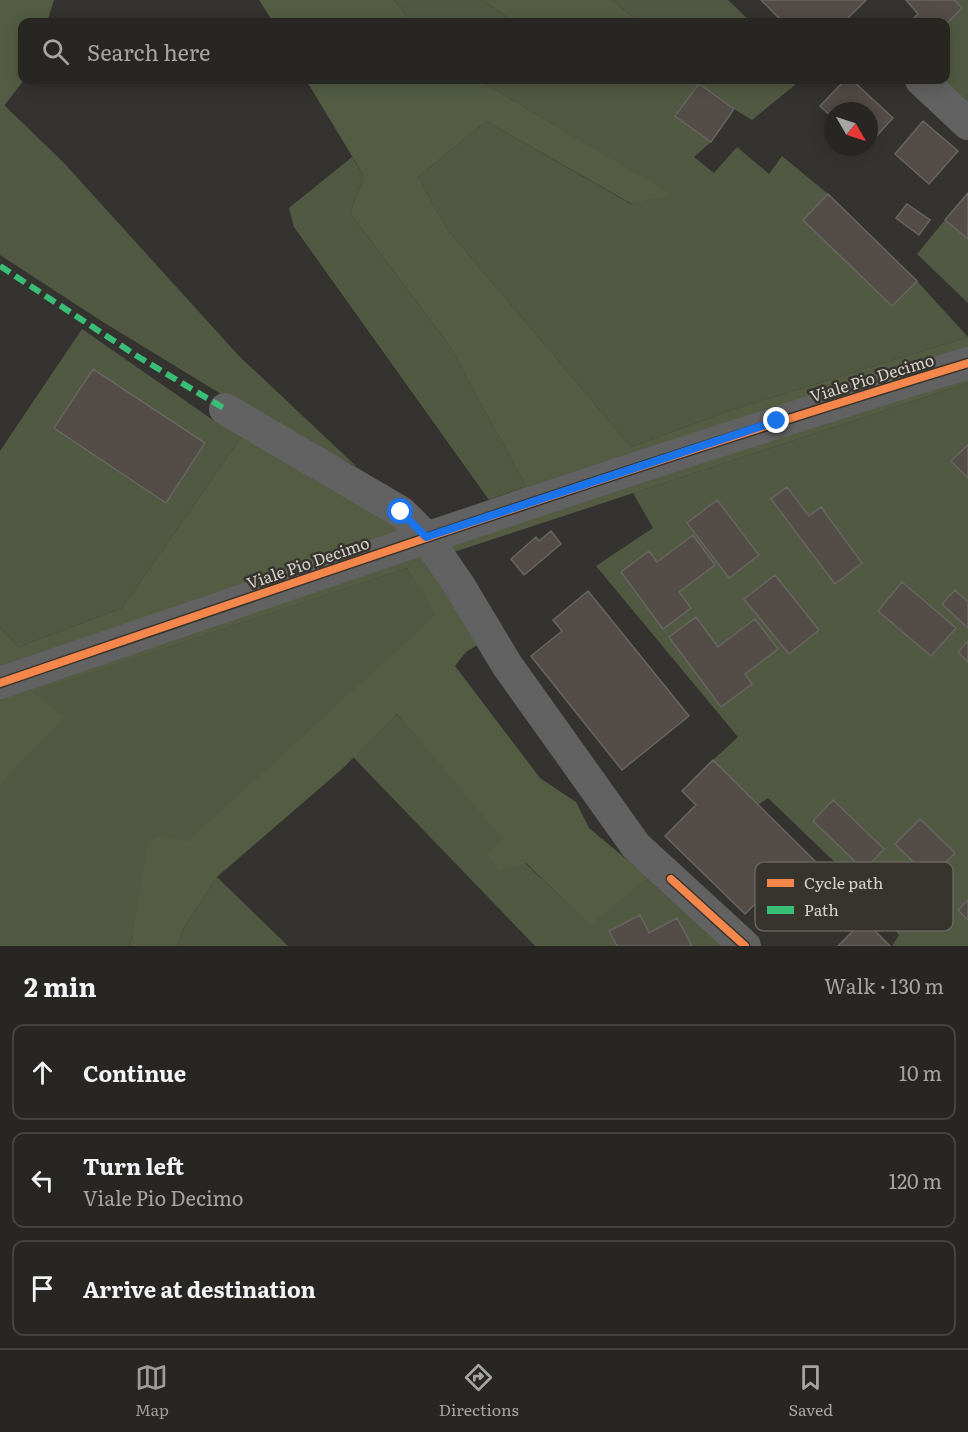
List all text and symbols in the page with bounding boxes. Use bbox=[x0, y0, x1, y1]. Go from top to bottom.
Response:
search box bbox=[18, 18, 950, 84]
icon: search bbox=[39, 35, 72, 68]
text: Search here bbox=[87, 35, 210, 68]
north arrow bbox=[824, 102, 878, 156]
street label: Viale Pio Decimo bbox=[807, 347, 937, 407]
route end bbox=[763, 407, 789, 433]
route start bbox=[387, 498, 413, 524]
street label: Viale Pio Decimo bbox=[243, 530, 372, 594]
legend bbox=[755, 862, 953, 931]
text: Cycle path bbox=[804, 870, 884, 894]
text: Path bbox=[804, 897, 839, 921]
text: 2 min bbox=[24, 966, 97, 1005]
text: Walk · 130 m bbox=[824, 970, 944, 1000]
icon: ahead bbox=[26, 1056, 59, 1089]
text: Continue bbox=[83, 1056, 186, 1089]
text: 10 m bbox=[899, 1057, 942, 1087]
text: Turn left bbox=[83, 1149, 184, 1182]
icon: left bbox=[26, 1164, 59, 1197]
text: 120 m bbox=[889, 1165, 942, 1195]
text: Viale Pio Decimo bbox=[83, 1182, 244, 1212]
icon: arrive bbox=[26, 1272, 59, 1305]
text: Arrive at destination bbox=[83, 1272, 316, 1305]
tab: Map bbox=[135, 1361, 169, 1421]
tab: Directions bbox=[439, 1361, 519, 1421]
tab: Saved bbox=[789, 1361, 833, 1421]

